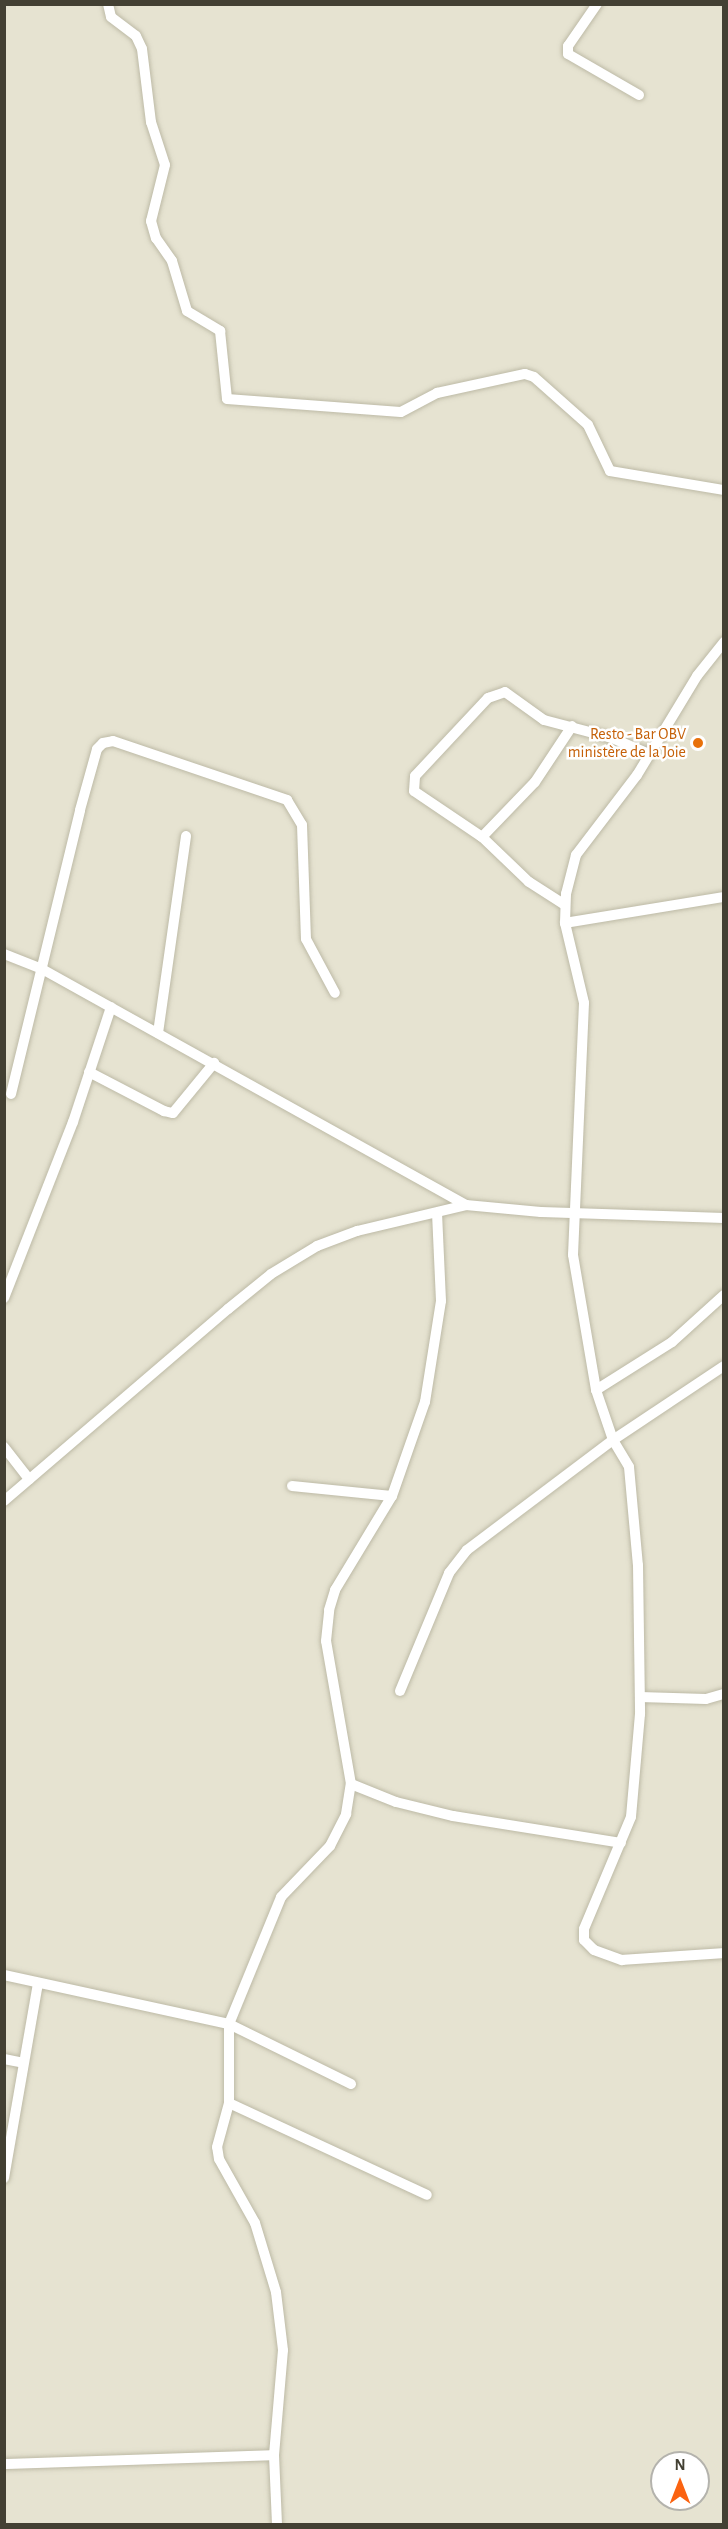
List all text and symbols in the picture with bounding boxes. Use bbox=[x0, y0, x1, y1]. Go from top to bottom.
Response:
place label: Resto - Bar OBV ministère de la Joie bbox=[568, 724, 686, 762]
marker: Resto - Bar OBV ministère de la Joie bbox=[691, 736, 705, 750]
north arrow bbox=[650, 2451, 710, 2511]
text: N bbox=[674, 2457, 686, 2473]

